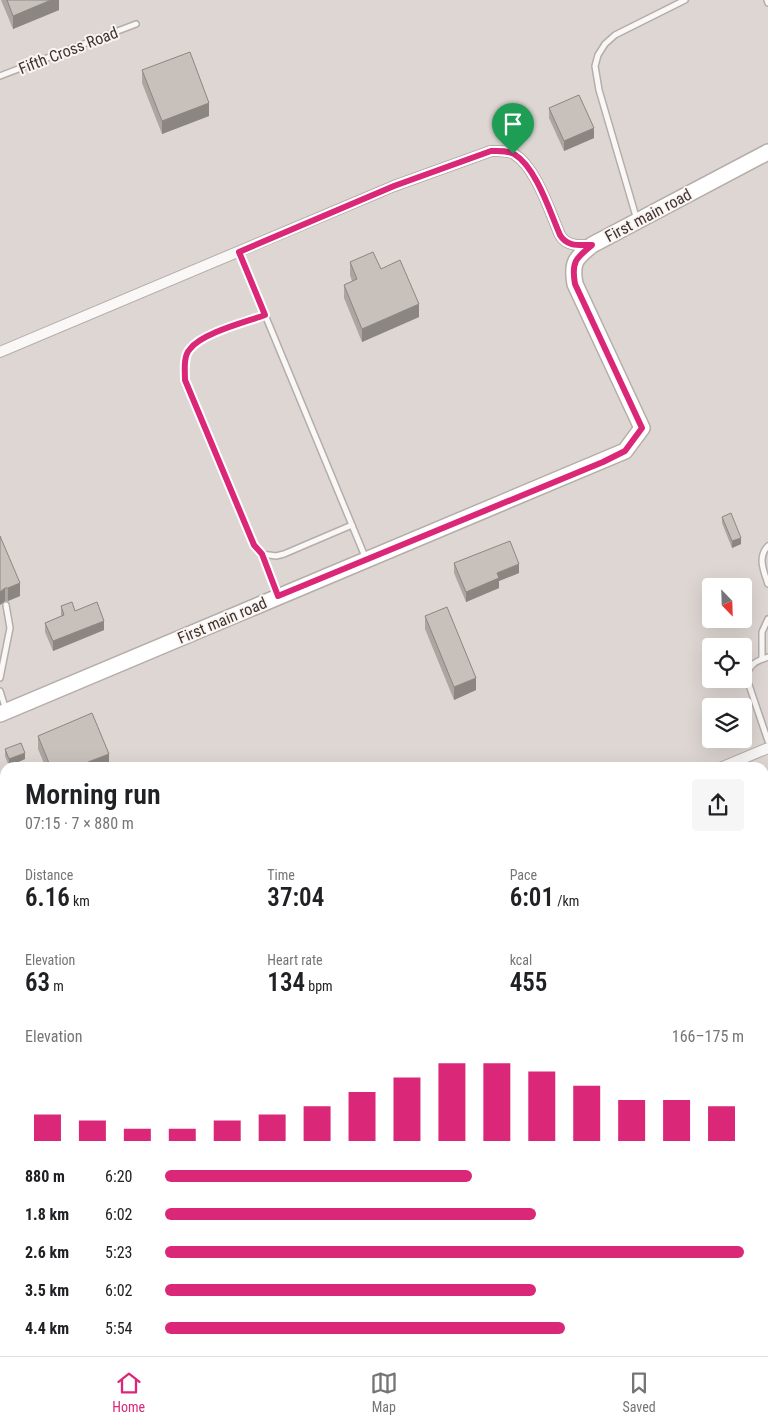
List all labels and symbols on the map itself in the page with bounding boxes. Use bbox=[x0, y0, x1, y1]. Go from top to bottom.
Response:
street label: Fifth Cross Road bbox=[16, 23, 120, 78]
pin bbox=[492, 103, 534, 154]
street label: First main road bbox=[602, 185, 695, 246]
north arrow bbox=[702, 578, 752, 628]
street label: First main road bbox=[175, 593, 270, 648]

